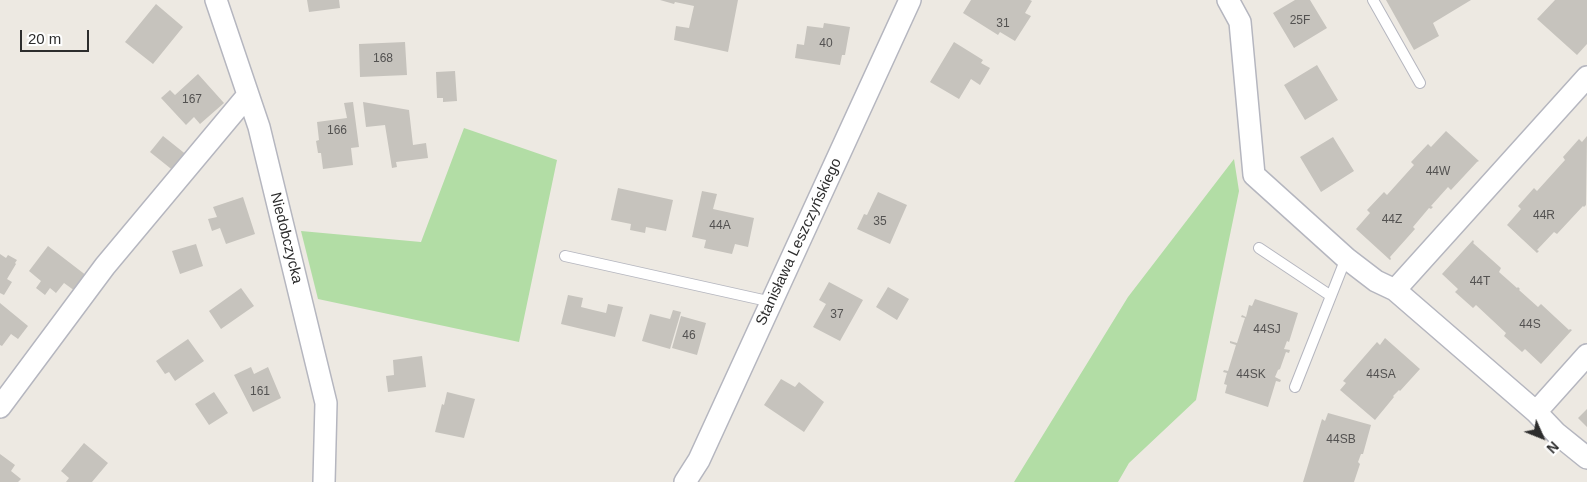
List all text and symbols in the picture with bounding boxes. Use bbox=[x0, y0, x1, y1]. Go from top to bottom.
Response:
house number: 25F bbox=[1290, 14, 1310, 28]
house number: 31 bbox=[996, 17, 1010, 31]
scale bar bbox=[22, 20, 91, 52]
text: 20 m bbox=[28, 30, 61, 47]
house number: 40 bbox=[819, 37, 833, 51]
house number: 168 bbox=[373, 52, 393, 66]
house number: 167 bbox=[182, 93, 202, 107]
house number: 166 bbox=[327, 124, 347, 138]
street label: Stanisława Leszczyńskiego bbox=[752, 155, 846, 329]
house number: 44W bbox=[1426, 165, 1450, 179]
street label: Niedobczycka bbox=[266, 191, 306, 285]
house number: 44R bbox=[1533, 209, 1555, 223]
house number: 44Z bbox=[1382, 213, 1402, 227]
house number: 35 bbox=[873, 215, 887, 229]
house number: 44A bbox=[709, 219, 731, 233]
house number: 44T bbox=[1470, 275, 1490, 289]
house number: 37 bbox=[830, 308, 844, 322]
house number: 44S bbox=[1519, 318, 1541, 332]
house number: 44SJ bbox=[1253, 323, 1281, 337]
house number: 46 bbox=[682, 329, 696, 343]
house number: 44SK bbox=[1236, 368, 1266, 382]
house number: 44SA bbox=[1366, 368, 1396, 382]
house number: 161 bbox=[250, 385, 270, 399]
north arrow bbox=[1517, 412, 1567, 462]
house number: 44SB bbox=[1326, 433, 1356, 447]
text: N bbox=[1544, 438, 1562, 457]

